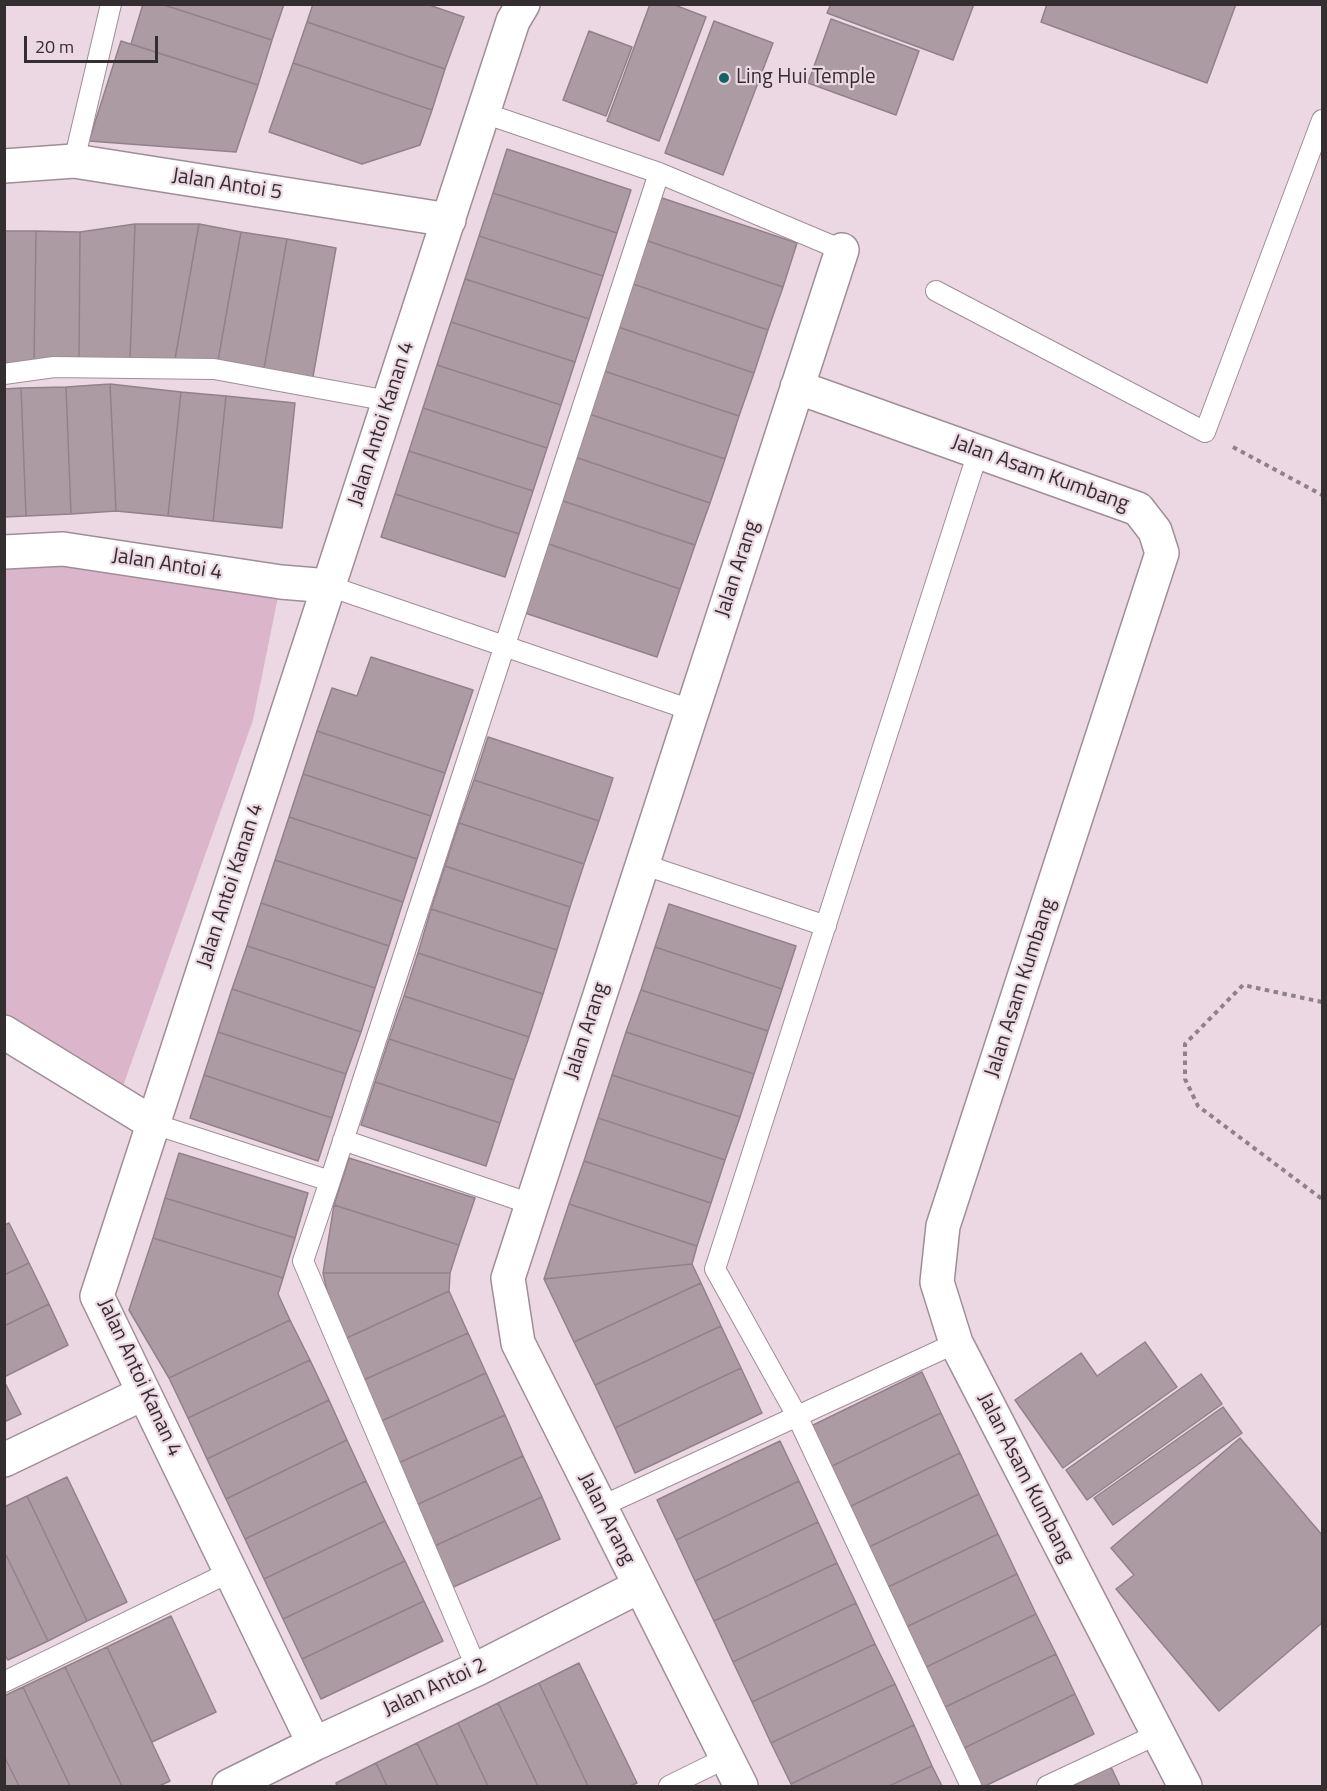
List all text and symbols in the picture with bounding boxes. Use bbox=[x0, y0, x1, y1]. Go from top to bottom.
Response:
scale bar bbox=[27, 24, 160, 62]
text: 20 m bbox=[35, 33, 74, 60]
place label: Ling Hui Temple bbox=[736, 65, 876, 91]
marker: Ling Hui Temple bbox=[717, 71, 731, 85]
street label: Jalan Antoi 5 bbox=[170, 164, 284, 206]
street label: Jalan Antoi Kanan 4 bbox=[344, 339, 420, 509]
street label: Jalan Asam Kumbang bbox=[948, 430, 1132, 518]
street label: Jalan Arang bbox=[711, 517, 765, 621]
street label: Jalan Antoi 4 bbox=[110, 544, 224, 586]
street label: Jalan Antoi Kanan 4 bbox=[193, 801, 269, 971]
street label: Jalan Asam Kumbang bbox=[980, 895, 1062, 1081]
street label: Jalan Arang bbox=[560, 979, 614, 1083]
street label: Jalan Antoi Kanan 4 bbox=[91, 1295, 187, 1461]
street label: Jalan Asam Kumbang bbox=[971, 1389, 1079, 1567]
street label: Jalan Arang bbox=[572, 1469, 640, 1569]
street label: Jalan Antoi 2 bbox=[379, 1653, 491, 1723]

